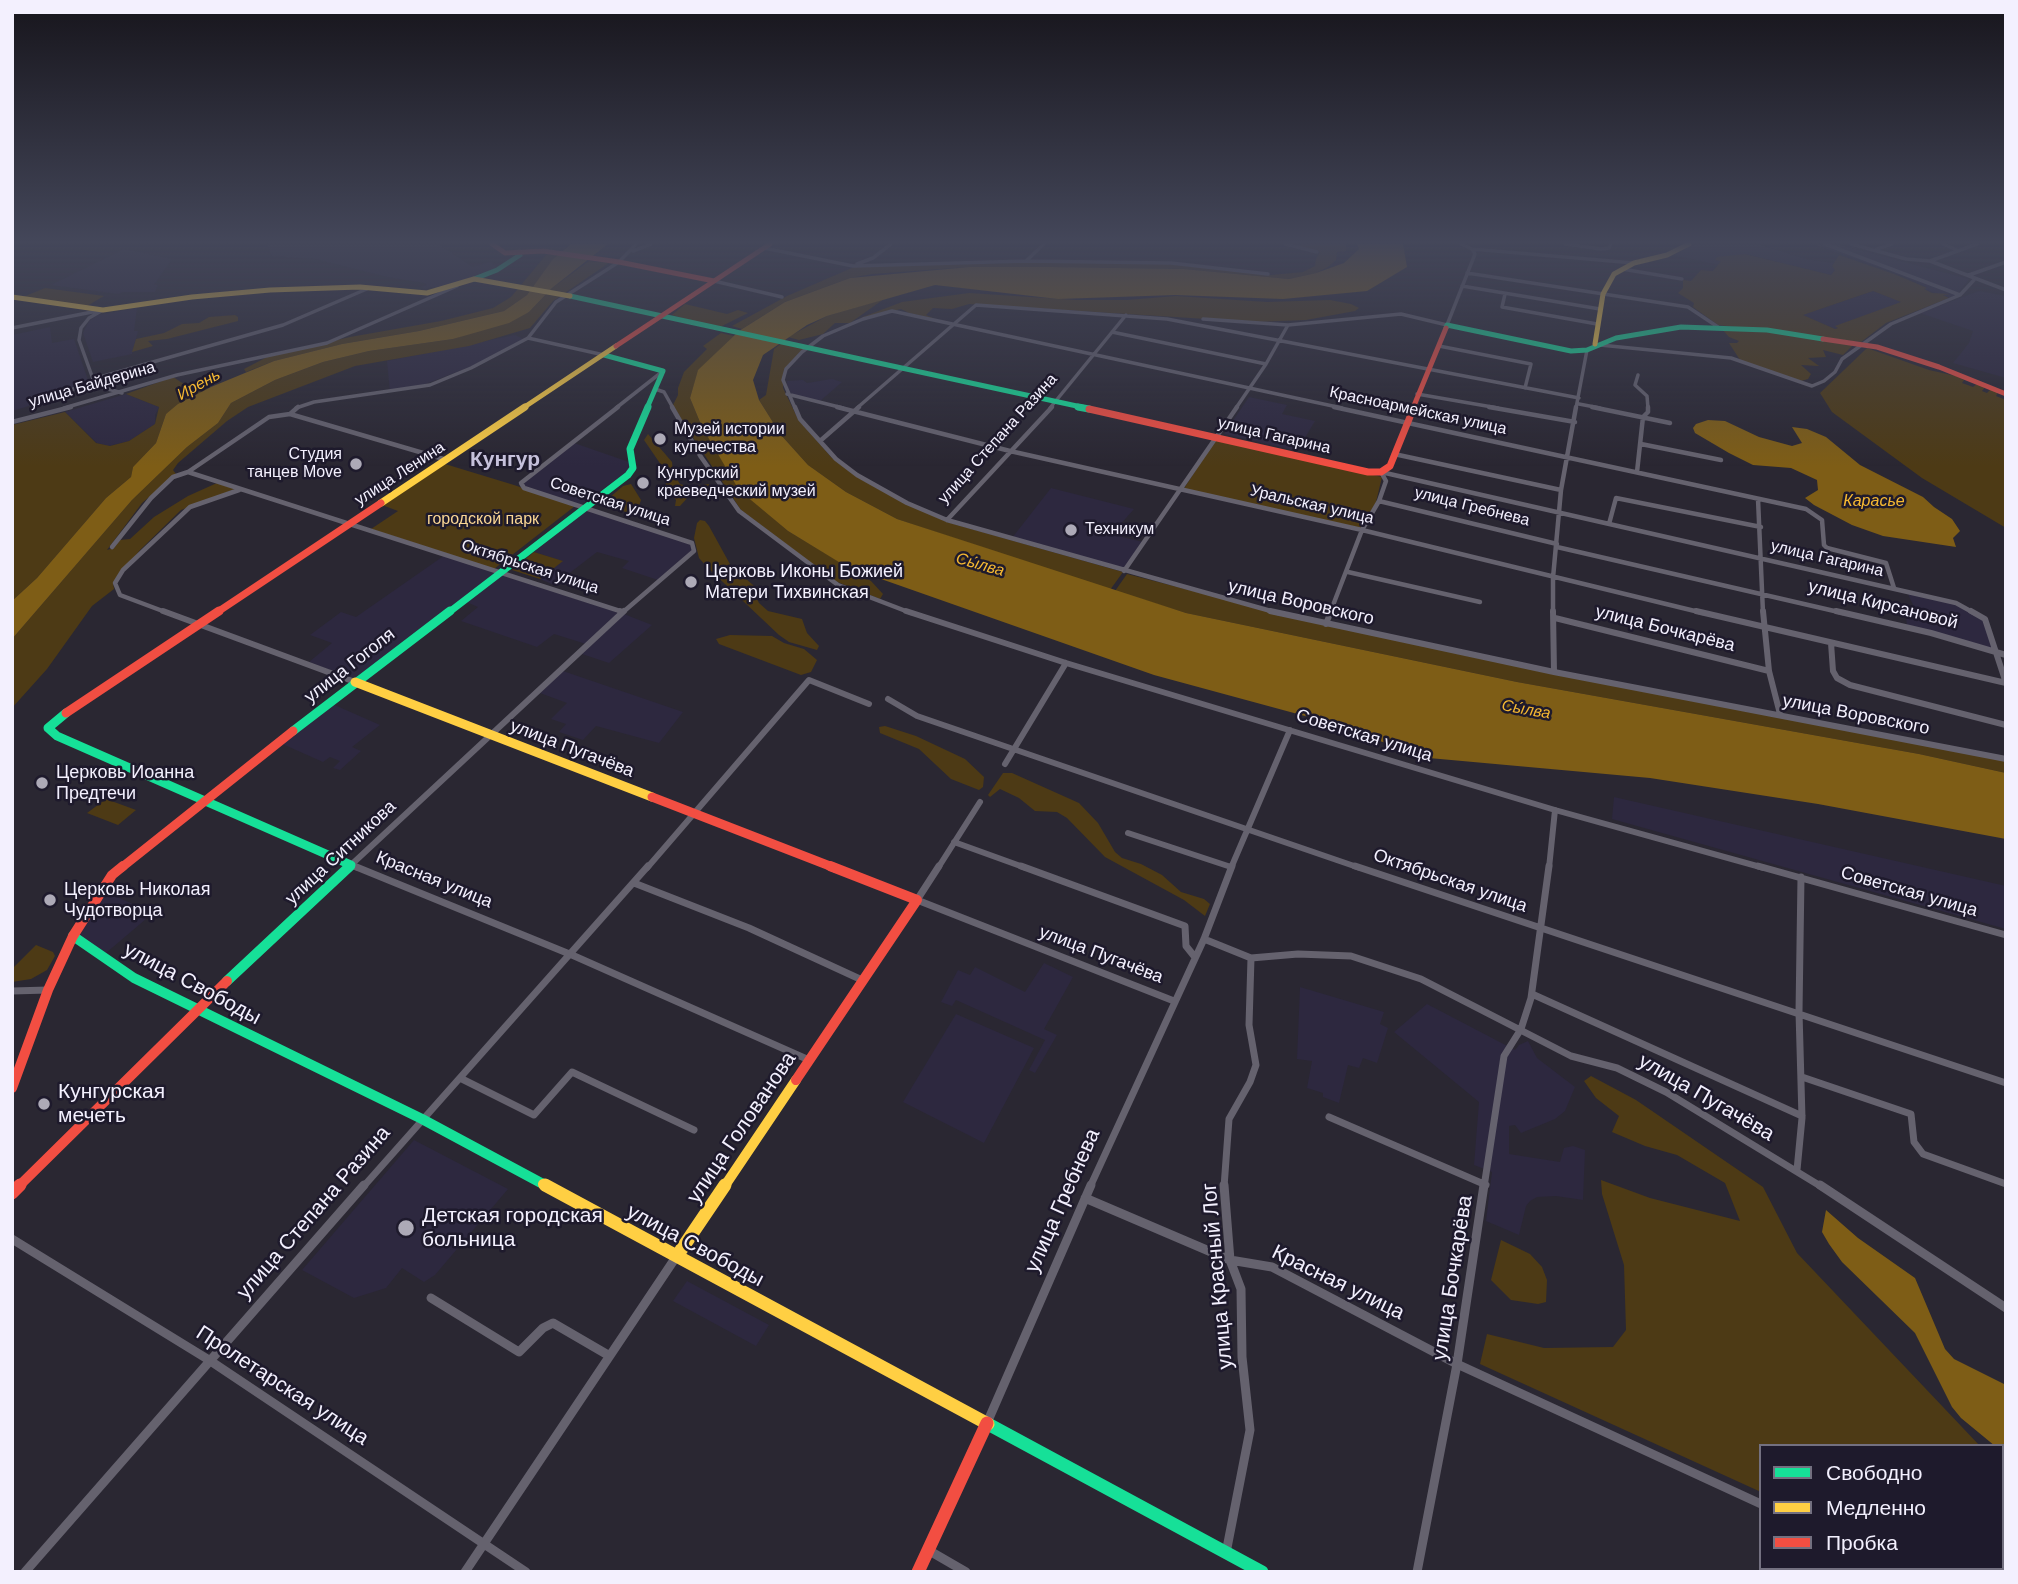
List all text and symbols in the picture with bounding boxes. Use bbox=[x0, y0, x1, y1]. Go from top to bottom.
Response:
street label: улица Байдерина bbox=[27, 358, 157, 412]
water label: Ирень bbox=[174, 365, 224, 405]
street label: улица Степана Разина bbox=[934, 370, 1062, 508]
street label: Красноармейская улица bbox=[1328, 383, 1508, 439]
street label: улица Гагарина bbox=[1216, 414, 1332, 458]
place label: Музей истории купечества bbox=[674, 420, 785, 458]
marker: Музей истории купечества bbox=[652, 431, 668, 447]
street label: улица Ленина bbox=[351, 438, 449, 510]
place label: Студия танцев Move bbox=[247, 445, 342, 483]
district label: Кунгур bbox=[470, 447, 540, 473]
marker: Студия танцев Move bbox=[348, 456, 364, 472]
place label: Кунгурский краеведческий музей bbox=[657, 464, 816, 502]
street label: Советская улица bbox=[547, 473, 673, 531]
marker: Кунгурский краеведческий музей bbox=[635, 475, 651, 491]
street label: Уральская улица bbox=[1248, 481, 1376, 529]
street label: улица Гребнева bbox=[1412, 483, 1532, 531]
water label: Карасье bbox=[1843, 492, 1905, 512]
park label: городской парк bbox=[427, 510, 539, 530]
place label: Техникум bbox=[1085, 520, 1154, 540]
marker: Техникум bbox=[1063, 522, 1079, 538]
street label: Октябрьская улица bbox=[459, 536, 601, 598]
street label: улица Гагарина bbox=[1769, 537, 1885, 581]
water label: Сы́лва bbox=[954, 549, 1006, 581]
place label: Церковь Иконы Божией Матери Тихвинская bbox=[705, 561, 903, 604]
marker: Церковь Иконы Божией Матери Тихвинская bbox=[683, 574, 699, 590]
street label: улица Воровского bbox=[1226, 576, 1376, 630]
street label: улица Кирсановой bbox=[1806, 576, 1960, 634]
street label: улица Бочкарёва bbox=[1593, 601, 1737, 657]
street label: улица Гоголя bbox=[300, 624, 400, 708]
street label: улица Воровского bbox=[1781, 690, 1931, 740]
water label: Сы́лва bbox=[1500, 696, 1552, 724]
street label: Советская улица bbox=[1293, 705, 1435, 767]
street label: улица Пугачёва bbox=[507, 715, 637, 783]
place label: Церковь Иоанна Предтечи bbox=[56, 762, 194, 804]
marker: Церковь Иоанна Предтечи bbox=[34, 775, 50, 791]
street label: улица Ситникова bbox=[281, 796, 401, 910]
street label: Октябрьская улица bbox=[1370, 845, 1530, 917]
street label: Красная улица bbox=[373, 847, 495, 913]
street label: Советская улица bbox=[1838, 862, 1980, 922]
place label: Церковь Николая Чудотворца bbox=[64, 879, 210, 922]
marker: Церковь Николая Чудотворца bbox=[42, 892, 58, 908]
street label: улица Пугачёва bbox=[1036, 921, 1166, 989]
street label: улица Свободы bbox=[119, 937, 265, 1031]
street label: улица Голованова bbox=[682, 1047, 802, 1209]
street label: улица Пугачёва bbox=[1634, 1049, 1778, 1147]
place label: Кунгурская мечеть bbox=[58, 1079, 165, 1129]
marker: Кунгурская мечеть bbox=[36, 1096, 52, 1112]
street label: улица Степана Разина bbox=[232, 1121, 396, 1305]
street label: улица Гребнева bbox=[1020, 1125, 1106, 1277]
street label: улица Красный Лог bbox=[1197, 1182, 1239, 1370]
street label: улица Бочкарёва bbox=[1428, 1194, 1478, 1362]
street label: улица Свободы bbox=[622, 1199, 768, 1293]
place label: Детская городская больница bbox=[422, 1203, 603, 1253]
marker: Детская городская больница bbox=[396, 1218, 416, 1238]
street label: Красная улица bbox=[1268, 1240, 1408, 1326]
street label: Пролетарская улица bbox=[191, 1321, 373, 1451]
legend bbox=[1759, 1444, 2004, 1570]
text: Свободно bbox=[1826, 1461, 1923, 1484]
text: Медленно bbox=[1826, 1496, 1926, 1519]
text: Пробка bbox=[1826, 1531, 1898, 1554]

